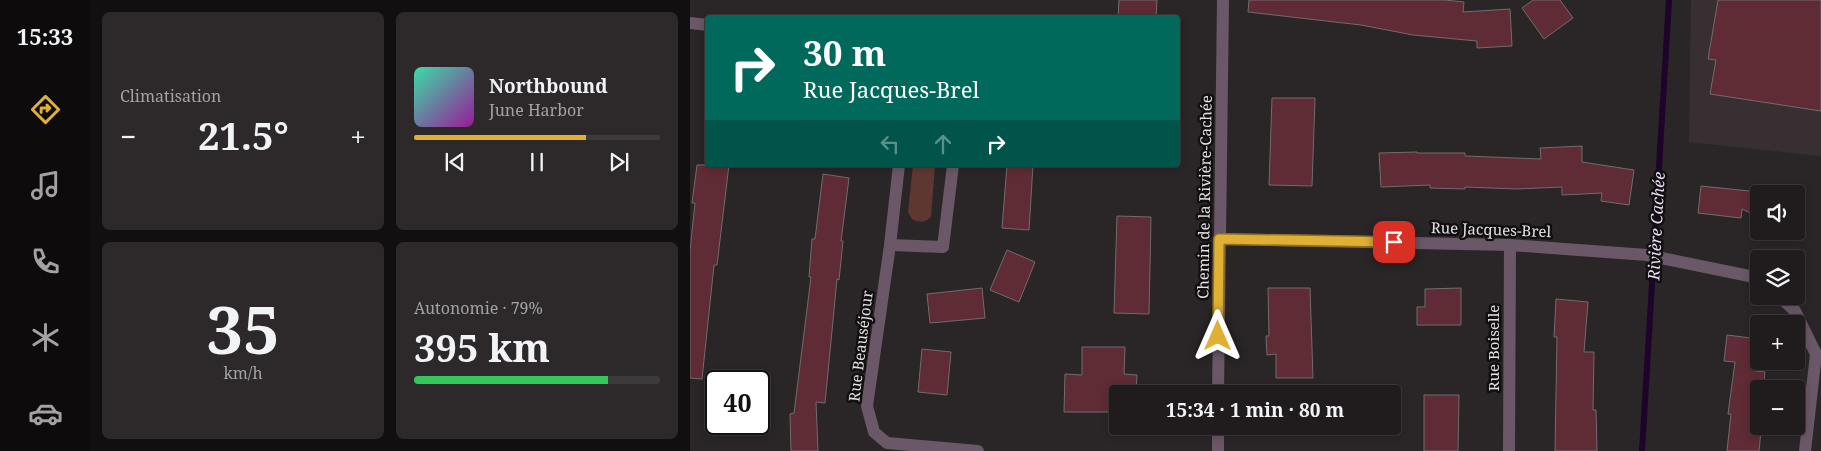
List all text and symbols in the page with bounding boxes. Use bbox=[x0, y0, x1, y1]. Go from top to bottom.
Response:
text: 15:33 bbox=[17, 21, 73, 51]
text: 30 m bbox=[803, 29, 886, 76]
icon: right bbox=[720, 35, 785, 100]
text: Northbound bbox=[489, 73, 608, 99]
text: Rue Jacques-Brel bbox=[803, 74, 979, 104]
text: Climatisation bbox=[120, 85, 221, 107]
icon: directions bbox=[28, 92, 63, 127]
street label: Chemin de la Rivière-Cachée bbox=[1192, 95, 1216, 299]
text: June Harbor bbox=[489, 99, 584, 121]
text: 21.5° bbox=[198, 109, 289, 161]
text: − bbox=[120, 117, 136, 155]
text: + bbox=[350, 117, 366, 155]
icon: left bbox=[876, 130, 904, 158]
icon: ahead bbox=[929, 130, 957, 158]
icon: right bbox=[982, 130, 1010, 158]
icon: previous bbox=[441, 148, 469, 176]
icon: pause bbox=[523, 148, 551, 176]
icon: next bbox=[605, 148, 633, 176]
icon: music bbox=[28, 168, 63, 203]
water label: Rivière Cachée bbox=[1642, 171, 1670, 282]
map controls bbox=[1750, 185, 1805, 435]
button: sound bbox=[1750, 185, 1805, 240]
street label: Rue Jacques-Brel bbox=[1431, 217, 1552, 241]
pin bbox=[1373, 221, 1415, 263]
icon: arrive bbox=[1380, 228, 1408, 256]
icon: phone bbox=[28, 244, 63, 279]
button: layers bbox=[1750, 250, 1805, 305]
text: 35 bbox=[206, 285, 280, 373]
street label: Rue Beauséjour bbox=[843, 289, 877, 403]
text: Autonomie · 79% bbox=[414, 297, 543, 319]
street label: Rue Boiselle bbox=[1483, 305, 1503, 391]
position arrow bbox=[1191, 309, 1243, 361]
button: + bbox=[1750, 315, 1805, 370]
icon: climate bbox=[28, 320, 63, 355]
text: 395 km bbox=[414, 321, 550, 373]
text: km/h bbox=[223, 362, 263, 384]
speed limit sign: 40 bbox=[705, 370, 770, 435]
button: − bbox=[1750, 380, 1805, 435]
icon: car bbox=[28, 396, 63, 431]
text: 15:34 · 1 min · 80 m bbox=[1166, 397, 1344, 423]

